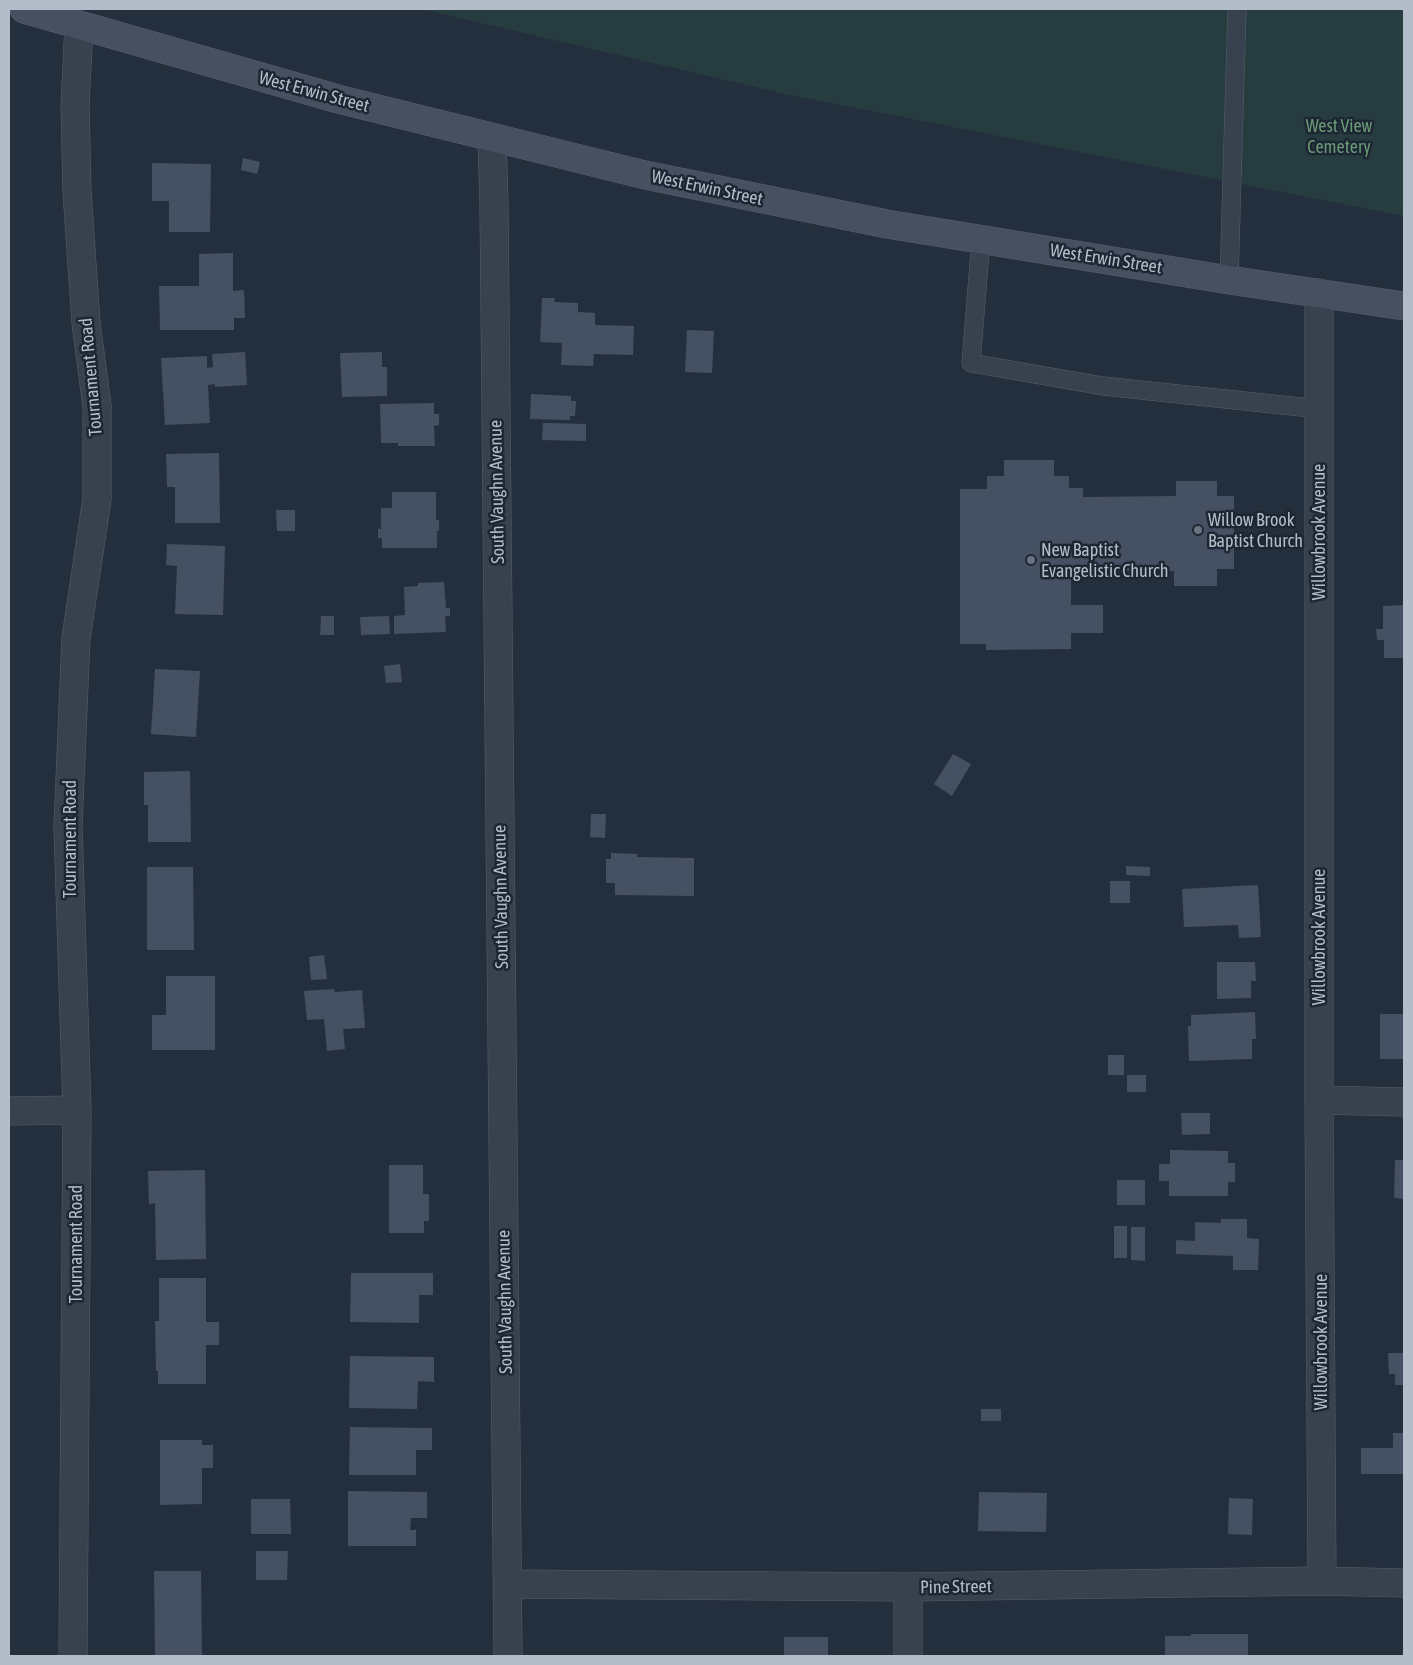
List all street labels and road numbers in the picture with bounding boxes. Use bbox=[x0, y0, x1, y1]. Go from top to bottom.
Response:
street label: West Erwin Street bbox=[257, 67, 371, 117]
street label: West Erwin Street bbox=[649, 166, 765, 210]
street label: West Erwin Street bbox=[1048, 239, 1164, 279]
street label: Tournament Road bbox=[75, 317, 107, 437]
street label: South Vaughn Avenue bbox=[485, 420, 509, 564]
street label: Willowbrook Avenue bbox=[1308, 464, 1330, 600]
street label: Tournament Road bbox=[59, 780, 81, 898]
street label: South Vaughn Avenue bbox=[489, 825, 513, 969]
street label: Willowbrook Avenue bbox=[1308, 869, 1330, 1005]
street label: Tournament Road bbox=[65, 1185, 87, 1303]
street label: South Vaughn Avenue bbox=[493, 1230, 517, 1374]
street label: Willowbrook Avenue bbox=[1310, 1274, 1332, 1410]
street label: Pine Street bbox=[920, 1576, 992, 1598]

